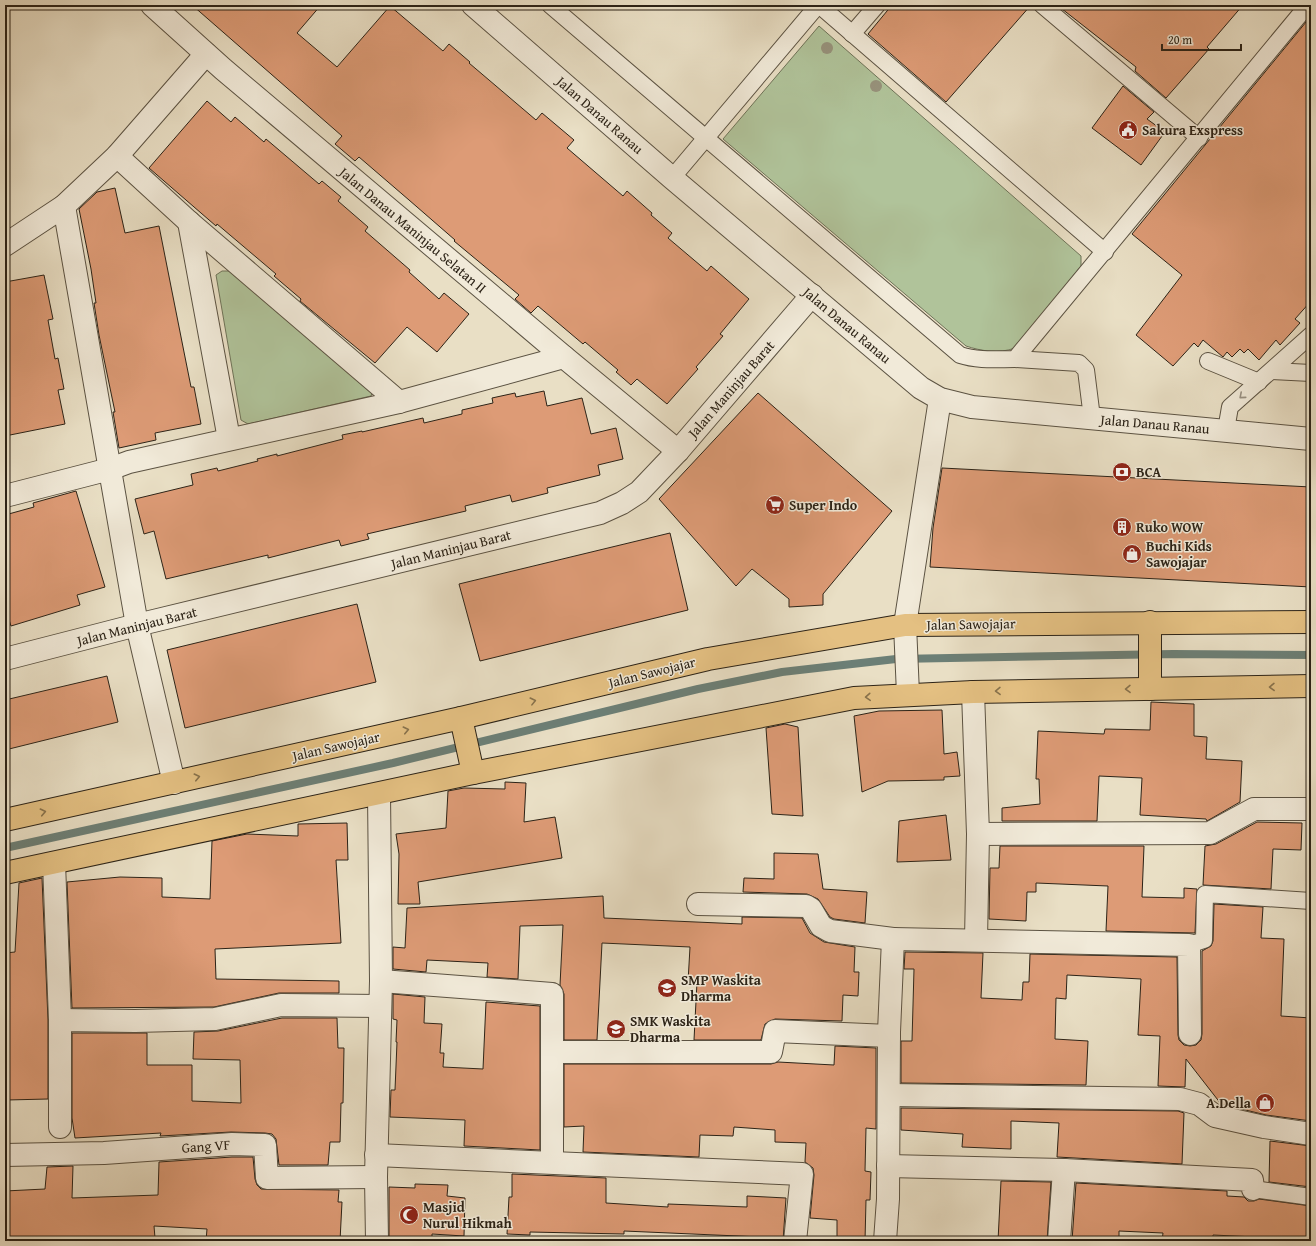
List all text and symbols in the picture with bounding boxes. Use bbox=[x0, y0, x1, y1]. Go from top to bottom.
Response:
scale bar bbox=[1162, 26, 1241, 52]
text: 20 m bbox=[1168, 31, 1192, 48]
street label: Jalan Danau Ranau bbox=[551, 70, 648, 159]
public building icon: Sakura Exspress bbox=[1117, 119, 1139, 141]
place label: Sakura Exspress bbox=[1142, 120, 1243, 140]
street label: Jalan Danau Maninjau Selatan II bbox=[334, 161, 491, 298]
street label: Jalan Danau Ranau bbox=[797, 281, 896, 368]
street label: Jalan Maninjau Barat bbox=[682, 336, 779, 444]
one-way arrow bbox=[1240, 392, 1247, 399]
street label: Jalan Danau Ranau bbox=[1098, 409, 1211, 439]
bank icon: BCA bbox=[1111, 461, 1133, 483]
place label: BCA bbox=[1136, 462, 1161, 482]
supermarket icon: Super Indo bbox=[764, 494, 786, 516]
place label: Super Indo bbox=[789, 495, 858, 515]
building icon: Ruko WOW bbox=[1111, 516, 1133, 538]
place label: Ruko WOW bbox=[1136, 517, 1203, 537]
street label: Jalan Maninjau Barat bbox=[387, 524, 513, 574]
place label: Buchi Kids Sawojajar bbox=[1146, 536, 1212, 572]
shop icon: Buchi Kids Sawojajar bbox=[1121, 543, 1143, 565]
street label: Jalan Maninjau Barat bbox=[73, 601, 199, 651]
street label: Jalan Sawojajar bbox=[924, 613, 1016, 635]
street label: Jalan Sawojajar bbox=[604, 651, 698, 693]
one-way arrow bbox=[1269, 683, 1275, 691]
one-way arrow bbox=[1125, 685, 1131, 693]
one-way arrow bbox=[995, 687, 1001, 695]
one-way arrow bbox=[865, 692, 871, 701]
one-way arrow bbox=[529, 697, 536, 706]
street label: Jalan Sawojajar bbox=[288, 726, 382, 766]
one-way arrow bbox=[403, 727, 409, 735]
one-way arrow bbox=[194, 774, 201, 782]
one-way arrow bbox=[40, 808, 46, 816]
place label: SMP Waskita Dharma bbox=[681, 970, 762, 1006]
school or university icon: SMP Waskita Dharma bbox=[656, 977, 678, 999]
place label: SMK Waskita Dharma bbox=[630, 1011, 711, 1047]
school or university icon: SMK Waskita Dharma bbox=[605, 1018, 627, 1040]
shop icon: A.Della bbox=[1254, 1092, 1276, 1114]
place label: A.Della bbox=[1206, 1093, 1252, 1113]
street label: Gang VF bbox=[181, 1134, 231, 1158]
place label: Masjid Nurul Hikmah bbox=[423, 1197, 512, 1233]
mosque icon: Masjid Nurul Hikmah bbox=[398, 1204, 420, 1226]

